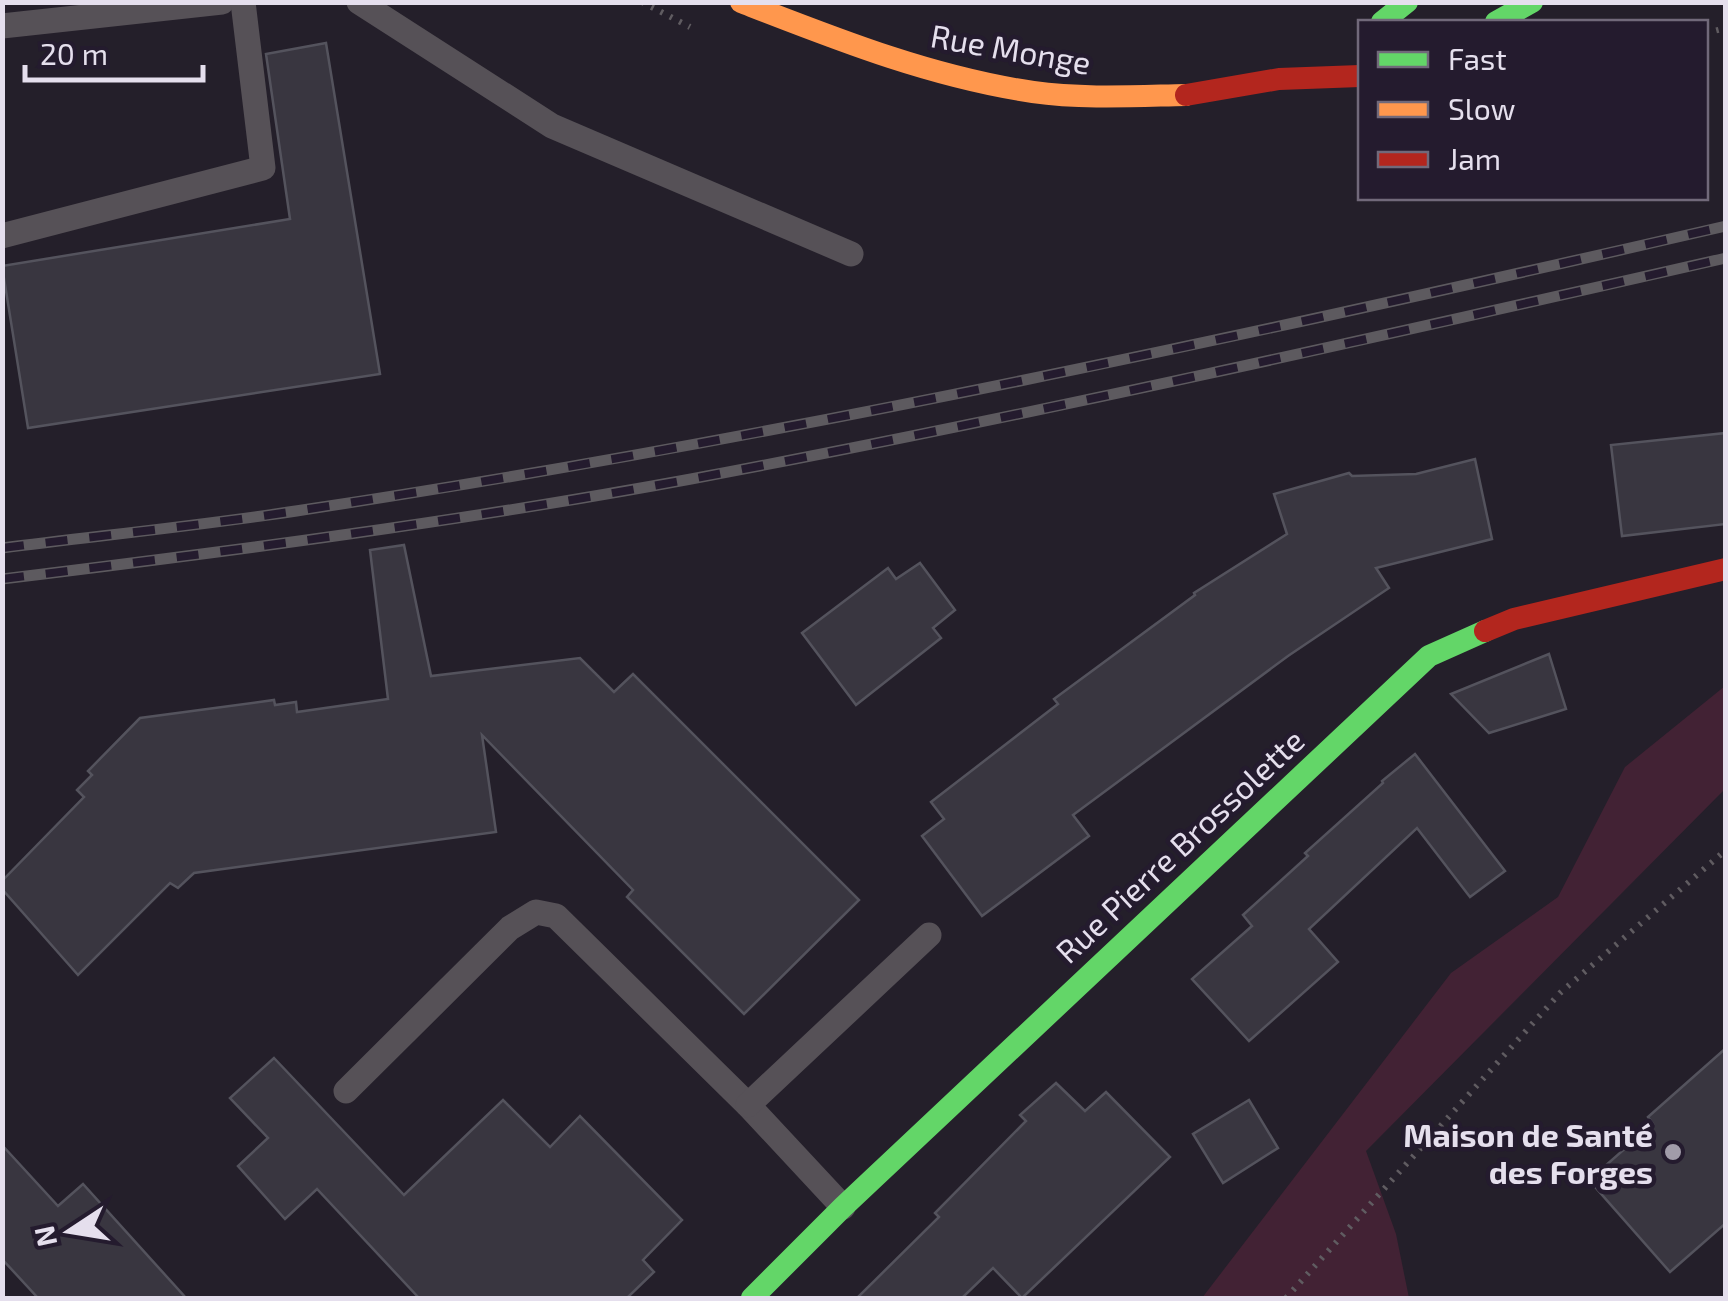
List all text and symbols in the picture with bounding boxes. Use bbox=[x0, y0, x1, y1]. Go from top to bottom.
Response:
street label: Rue Monge bbox=[928, 15, 1094, 81]
scale bar bbox=[25, 20, 202, 82]
legend bbox=[1358, 20, 1708, 200]
text: 20 m bbox=[40, 35, 108, 71]
text: Fast bbox=[1448, 40, 1507, 76]
text: Slow bbox=[1448, 90, 1515, 126]
text: Jam bbox=[1448, 140, 1501, 176]
street label: Rue Pierre Brossolette bbox=[1047, 720, 1311, 970]
place label: Maison de Santé des Forges bbox=[1403, 1115, 1653, 1190]
marker: Maison de Santé des Forges bbox=[1662, 1141, 1684, 1163]
north arrow bbox=[20, 1181, 120, 1281]
text: N bbox=[26, 1223, 63, 1250]

